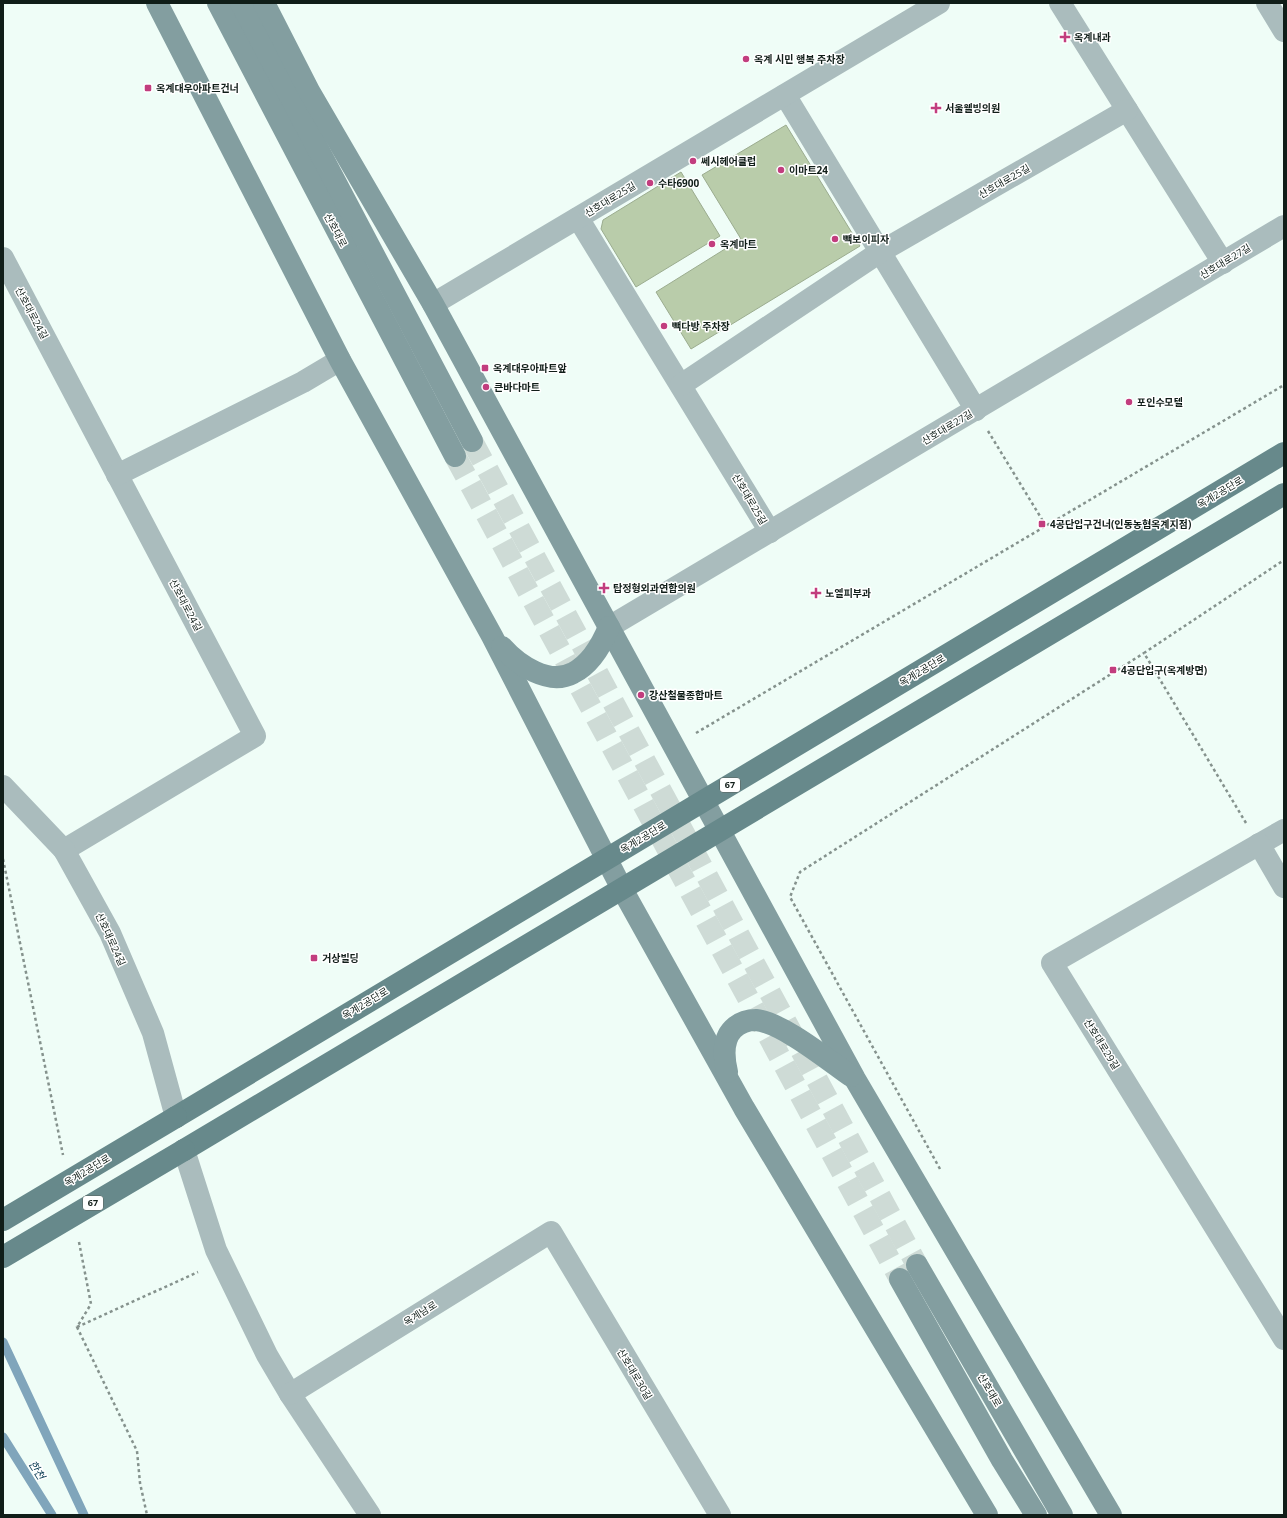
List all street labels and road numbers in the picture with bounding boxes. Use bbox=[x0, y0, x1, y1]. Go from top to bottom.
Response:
street label: 산호대로25길 bbox=[976, 161, 1032, 201]
street label: 산호대로25길 bbox=[582, 178, 638, 220]
street label: 산호대로 bbox=[321, 210, 351, 250]
street label: 산호대로27길 bbox=[1197, 240, 1253, 282]
street label: 산호대로24길 bbox=[12, 284, 52, 342]
street label: 산호대로27길 bbox=[919, 406, 975, 448]
street label: 산호대로25길 bbox=[729, 471, 771, 527]
street label: 옥계2공단로 bbox=[1194, 473, 1246, 511]
street label: 산호대로24길 bbox=[166, 576, 206, 634]
street label: 옥계2공단로 bbox=[896, 651, 948, 689]
road number: 67 bbox=[720, 778, 740, 792]
street label: 옥계2공단로 bbox=[617, 818, 669, 856]
street label: 산호대로24길 bbox=[93, 910, 129, 968]
street label: 옥계2공단로 bbox=[339, 984, 391, 1022]
street label: 산호대로29길 bbox=[1081, 1016, 1123, 1072]
street label: 옥계2공단로 bbox=[61, 1151, 113, 1189]
road number: 67 bbox=[83, 1196, 103, 1210]
street label: 옥계남로 bbox=[401, 1297, 439, 1329]
street label: 산호대로30길 bbox=[614, 1346, 656, 1402]
street label: 산호대로 bbox=[975, 1371, 1005, 1409]

